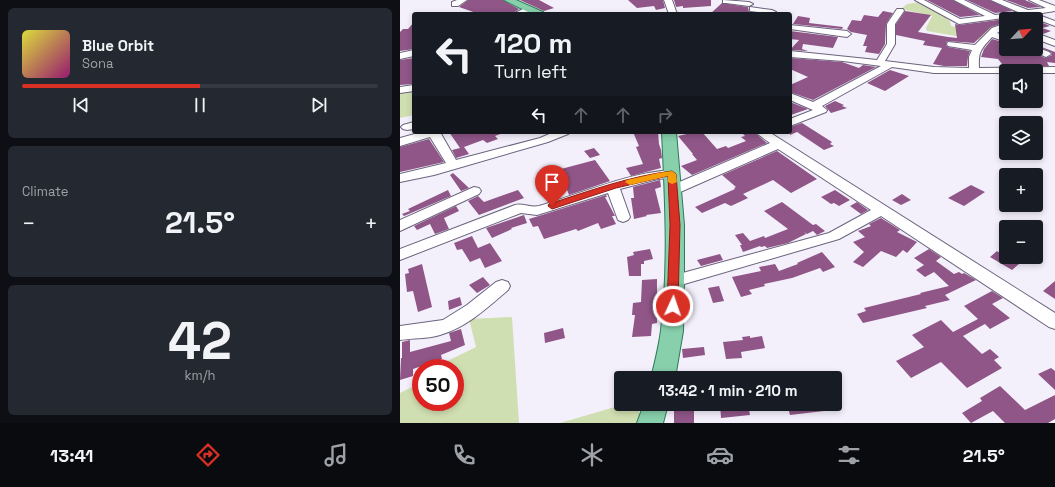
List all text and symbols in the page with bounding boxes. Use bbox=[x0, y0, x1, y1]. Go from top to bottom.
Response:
north arrow bbox=[999, 12, 1043, 56]
map controls bbox=[999, 12, 1043, 264]
text: 120 m bbox=[494, 25, 572, 61]
icon: left bbox=[428, 28, 480, 80]
text: Blue Orbit bbox=[82, 36, 154, 55]
text: Sona bbox=[82, 55, 113, 72]
text: Turn left bbox=[494, 60, 567, 83]
button: sound bbox=[999, 64, 1043, 108]
icon: previous bbox=[70, 94, 92, 116]
icon: pause bbox=[189, 94, 211, 116]
icon: next bbox=[308, 94, 330, 116]
icon: left bbox=[528, 104, 550, 126]
icon: ahead bbox=[570, 104, 592, 126]
icon: ahead bbox=[612, 104, 634, 126]
icon: right bbox=[654, 104, 676, 126]
button: layers bbox=[999, 116, 1043, 160]
pin bbox=[535, 165, 569, 206]
button: + bbox=[999, 168, 1043, 212]
icon: arrive bbox=[541, 171, 563, 193]
text: Climate bbox=[22, 183, 68, 200]
text: 21.5° bbox=[165, 203, 235, 242]
text: − bbox=[22, 209, 36, 237]
text: + bbox=[364, 209, 378, 237]
button: − bbox=[999, 220, 1043, 264]
position arrow bbox=[652, 285, 694, 327]
text: 42 bbox=[168, 308, 232, 374]
speed limit sign: 50 bbox=[412, 359, 464, 411]
text: km/h bbox=[185, 367, 215, 384]
text: 13:42 · 1 min · 210 m bbox=[658, 381, 798, 400]
icon: directions bbox=[194, 441, 222, 469]
icon: music bbox=[322, 441, 350, 469]
icon: phone bbox=[450, 441, 478, 469]
icon: climate bbox=[578, 441, 606, 469]
icon: car bbox=[706, 441, 734, 469]
icon: filters bbox=[835, 441, 863, 469]
text: 13:41 bbox=[50, 444, 93, 467]
text: 21.5° bbox=[963, 444, 1005, 467]

